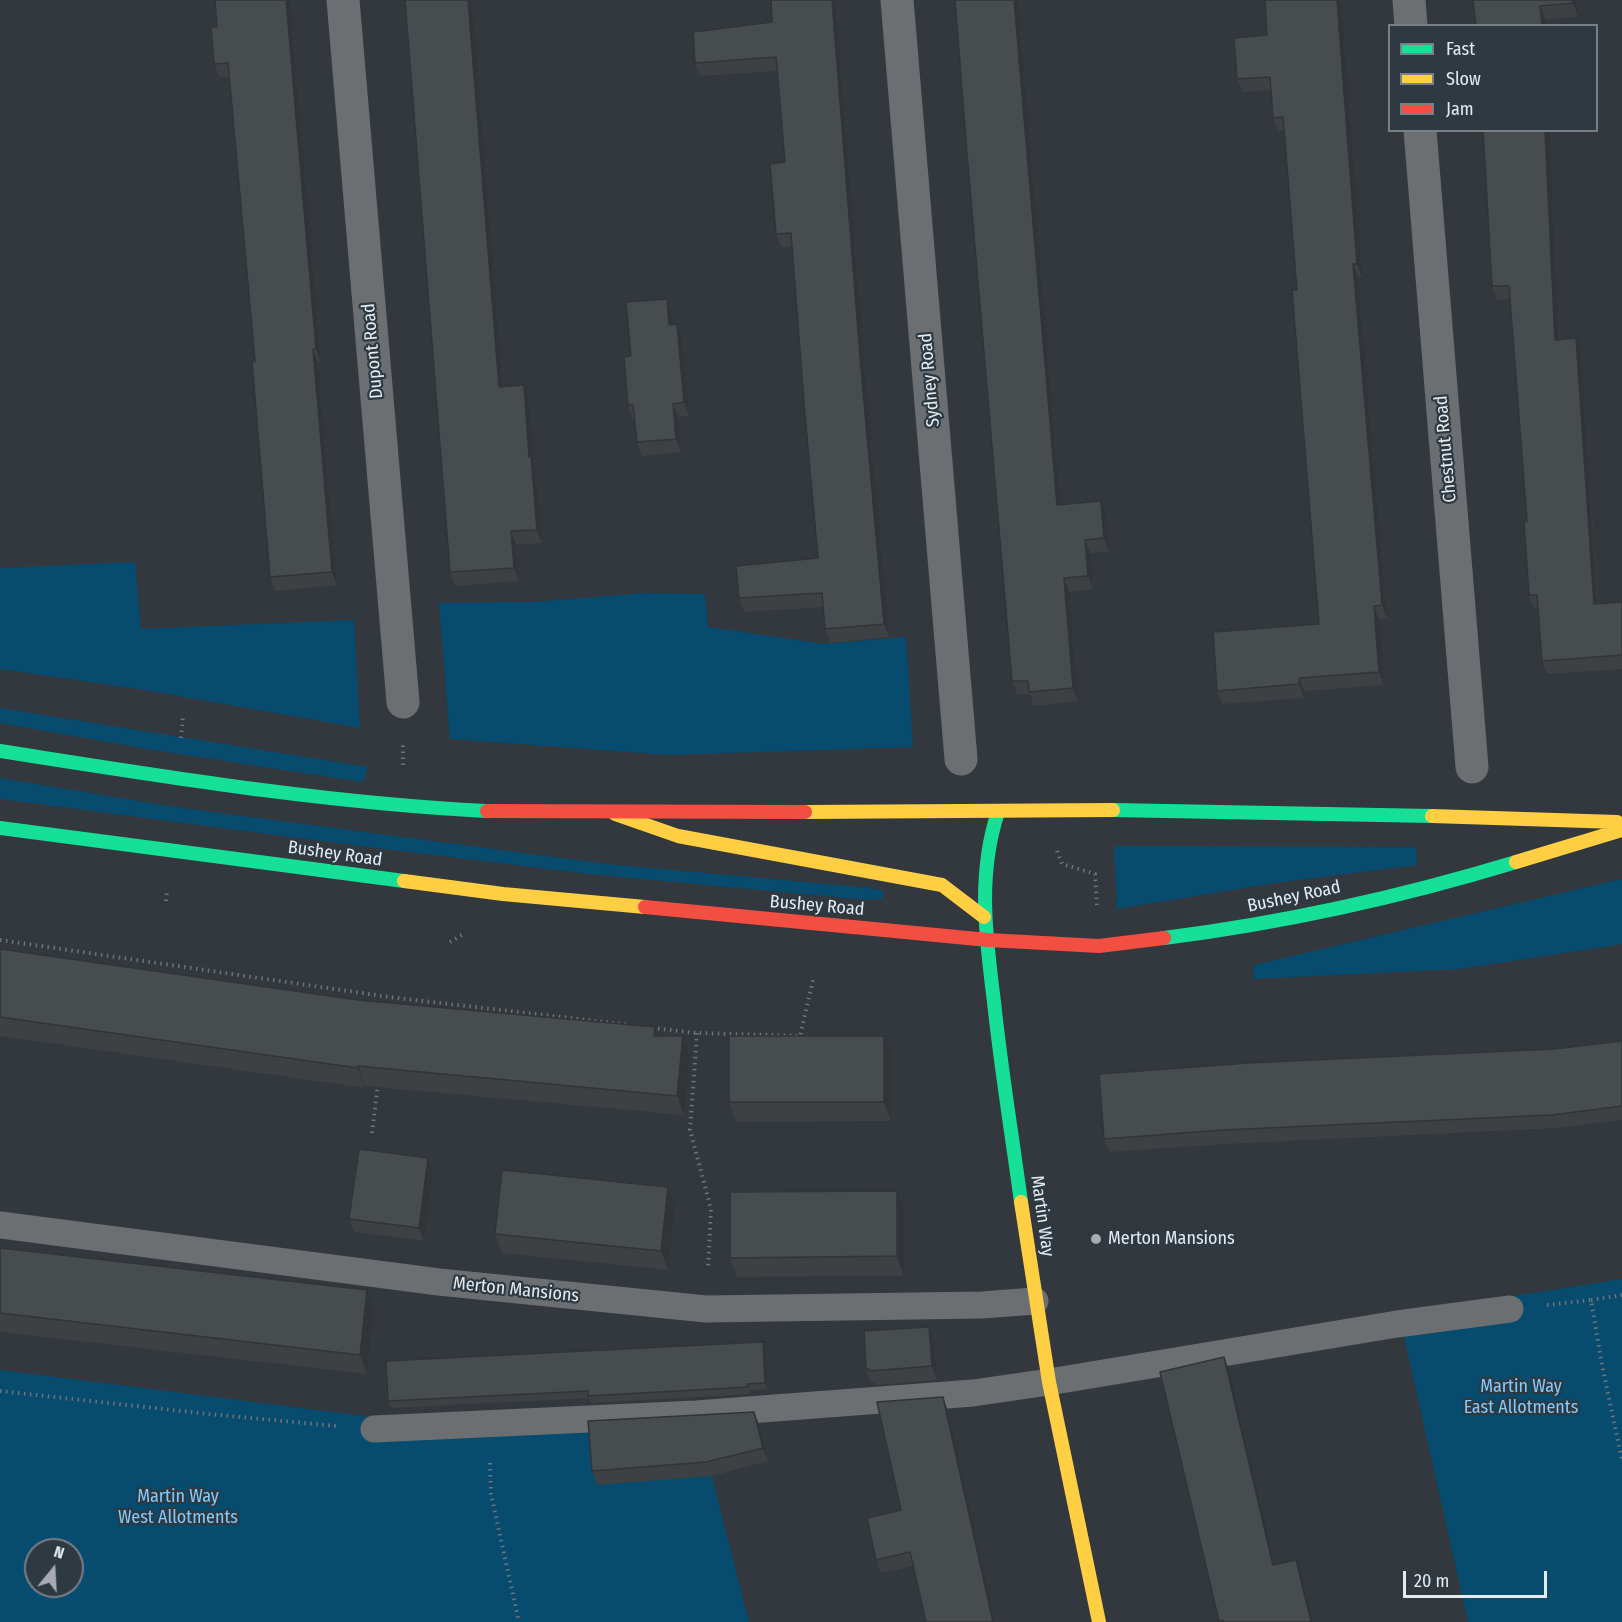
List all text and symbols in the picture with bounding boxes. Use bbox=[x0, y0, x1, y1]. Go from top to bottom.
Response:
legend bbox=[1388, 24, 1598, 132]
text: Fast bbox=[1446, 38, 1475, 60]
text: Slow bbox=[1446, 68, 1481, 90]
text: Jam bbox=[1446, 98, 1474, 120]
street label: Dupont Road bbox=[358, 302, 388, 400]
street label: Sydney Road bbox=[915, 332, 945, 428]
street label: Chestnut Road bbox=[1431, 395, 1461, 503]
street label: Bushey Road bbox=[287, 837, 383, 871]
street label: Bushey Road bbox=[1245, 877, 1343, 917]
street label: Bushey Road bbox=[769, 891, 865, 921]
street label: Martin Way bbox=[1026, 1174, 1058, 1258]
place label: Merton Mansions bbox=[1108, 1228, 1235, 1250]
marker: Merton Mansions bbox=[1089, 1232, 1103, 1246]
street label: Merton Mansions bbox=[452, 1273, 580, 1307]
park label: Martin Way East Allotments bbox=[1464, 1376, 1578, 1418]
park label: Martin Way West Allotments bbox=[118, 1486, 238, 1528]
north arrow bbox=[24, 1538, 84, 1598]
text: N bbox=[52, 1542, 67, 1563]
scale bar bbox=[1406, 1559, 1550, 1597]
text: 20 m bbox=[1414, 1570, 1449, 1592]

